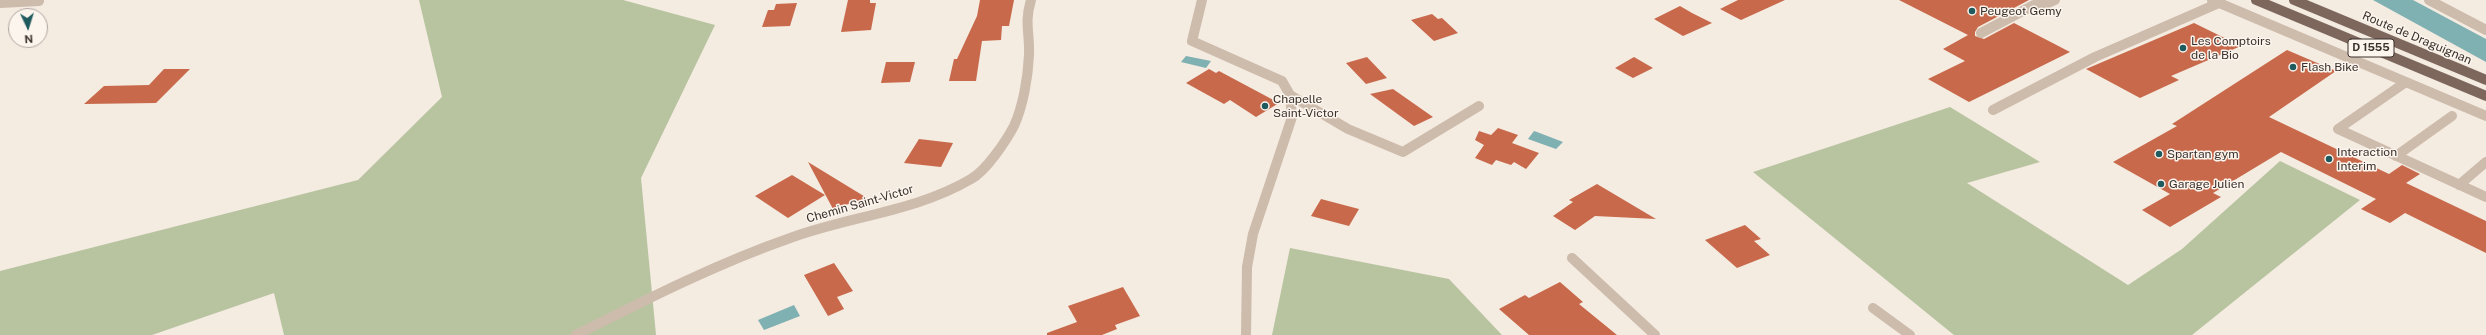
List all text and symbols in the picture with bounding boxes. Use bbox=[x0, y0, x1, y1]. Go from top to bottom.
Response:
place label: Peugeot Gemy bbox=[1980, 4, 2062, 18]
marker: Peugeot Gemy bbox=[1967, 6, 1977, 16]
north arrow bbox=[8, 8, 48, 48]
street label: Route de Draguignan bbox=[2360, 8, 2474, 68]
text: N bbox=[24, 33, 33, 45]
place label: Les Comptoirs de la Bio bbox=[2191, 34, 2271, 62]
road number: D 1555 bbox=[2348, 39, 2394, 57]
marker: Les Comptoirs de la Bio bbox=[2178, 43, 2188, 53]
place label: Flash Bike bbox=[2301, 60, 2359, 74]
marker: Flash Bike bbox=[2288, 62, 2298, 72]
place label: Chapelle Saint-Victor bbox=[1273, 92, 1339, 120]
marker: Chapelle Saint-Victor bbox=[1260, 101, 1270, 111]
place label: Interaction Interim bbox=[2337, 145, 2397, 173]
place label: Spartan gym bbox=[2167, 147, 2239, 161]
marker: Spartan gym bbox=[2154, 149, 2164, 159]
marker: Interaction Interim bbox=[2324, 154, 2334, 164]
place label: Garage Julien bbox=[2169, 177, 2245, 191]
marker: Garage Julien bbox=[2156, 179, 2166, 189]
street label: Chemin Saint-Victor bbox=[805, 182, 915, 226]

